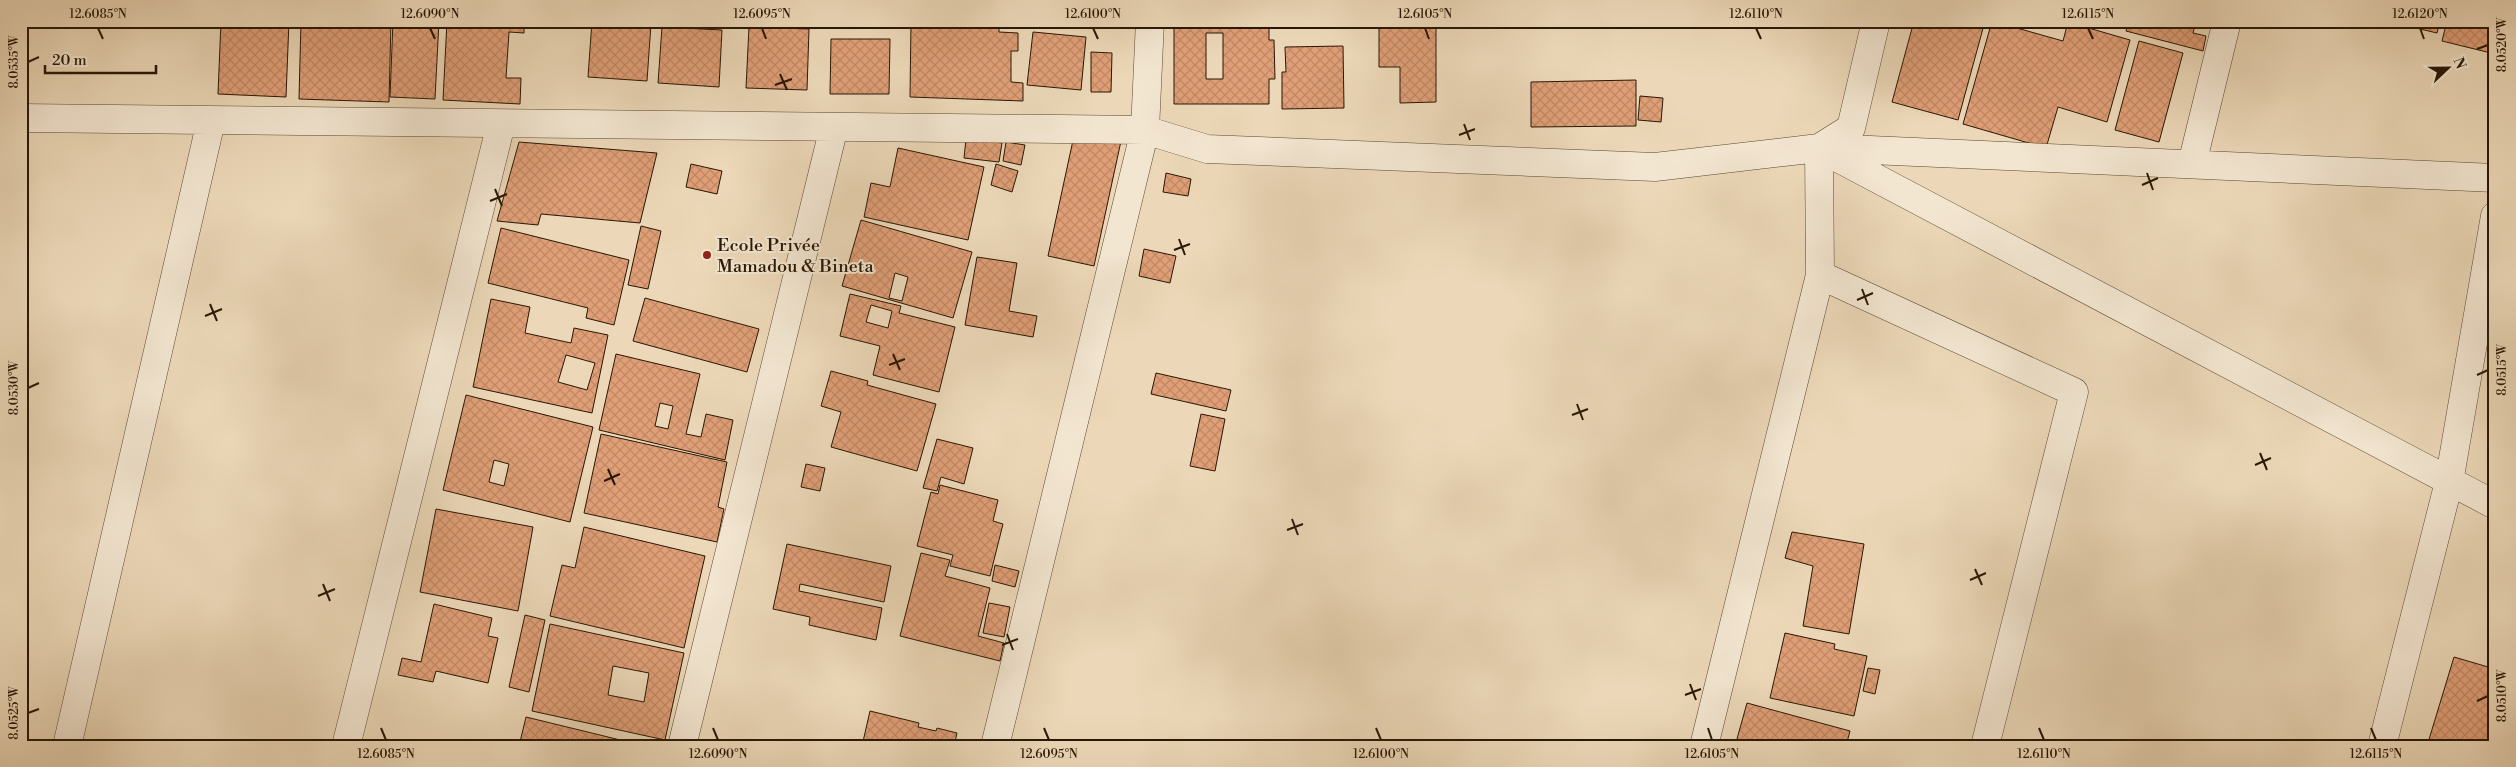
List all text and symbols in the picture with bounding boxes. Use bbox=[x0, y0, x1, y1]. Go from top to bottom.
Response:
text: 12.6085°N bbox=[69, 7, 127, 22]
text: 12.6090°N bbox=[401, 7, 459, 22]
text: 12.6095°N bbox=[733, 7, 791, 22]
text: 12.6100°N bbox=[1065, 7, 1121, 22]
text: 12.6105°N bbox=[1398, 7, 1452, 22]
text: 12.6110°N bbox=[1729, 7, 1783, 22]
text: 12.6115°N bbox=[2062, 7, 2114, 22]
text: 12.6120°N bbox=[2392, 7, 2448, 22]
text: 8.0520°W bbox=[2495, 17, 2510, 72]
text: 8.0535°W bbox=[7, 34, 22, 89]
scale bar bbox=[45, 42, 156, 74]
north arrow bbox=[2424, 42, 2474, 92]
text: 20 m bbox=[52, 51, 87, 70]
text: N bbox=[2449, 55, 2470, 72]
place label: Ecole Privée Mamadou & Bineta bbox=[717, 234, 874, 278]
marker: Ecole Privée Mamadou & Bineta bbox=[701, 249, 713, 261]
text: 8.0515°W bbox=[2495, 343, 2510, 396]
text: 8.0530°W bbox=[7, 360, 22, 415]
text: 8.0510°W bbox=[2495, 669, 2510, 722]
text: 8.0525°W bbox=[7, 685, 22, 740]
text: 12.6085°N bbox=[357, 747, 415, 762]
text: 12.6090°N bbox=[689, 747, 747, 762]
text: 12.6095°N bbox=[1020, 747, 1078, 762]
text: 12.6100°N bbox=[1353, 747, 1409, 762]
text: 12.6105°N bbox=[1685, 747, 1739, 762]
text: 12.6110°N bbox=[2017, 747, 2071, 762]
text: 12.6115°N bbox=[2350, 747, 2402, 762]

